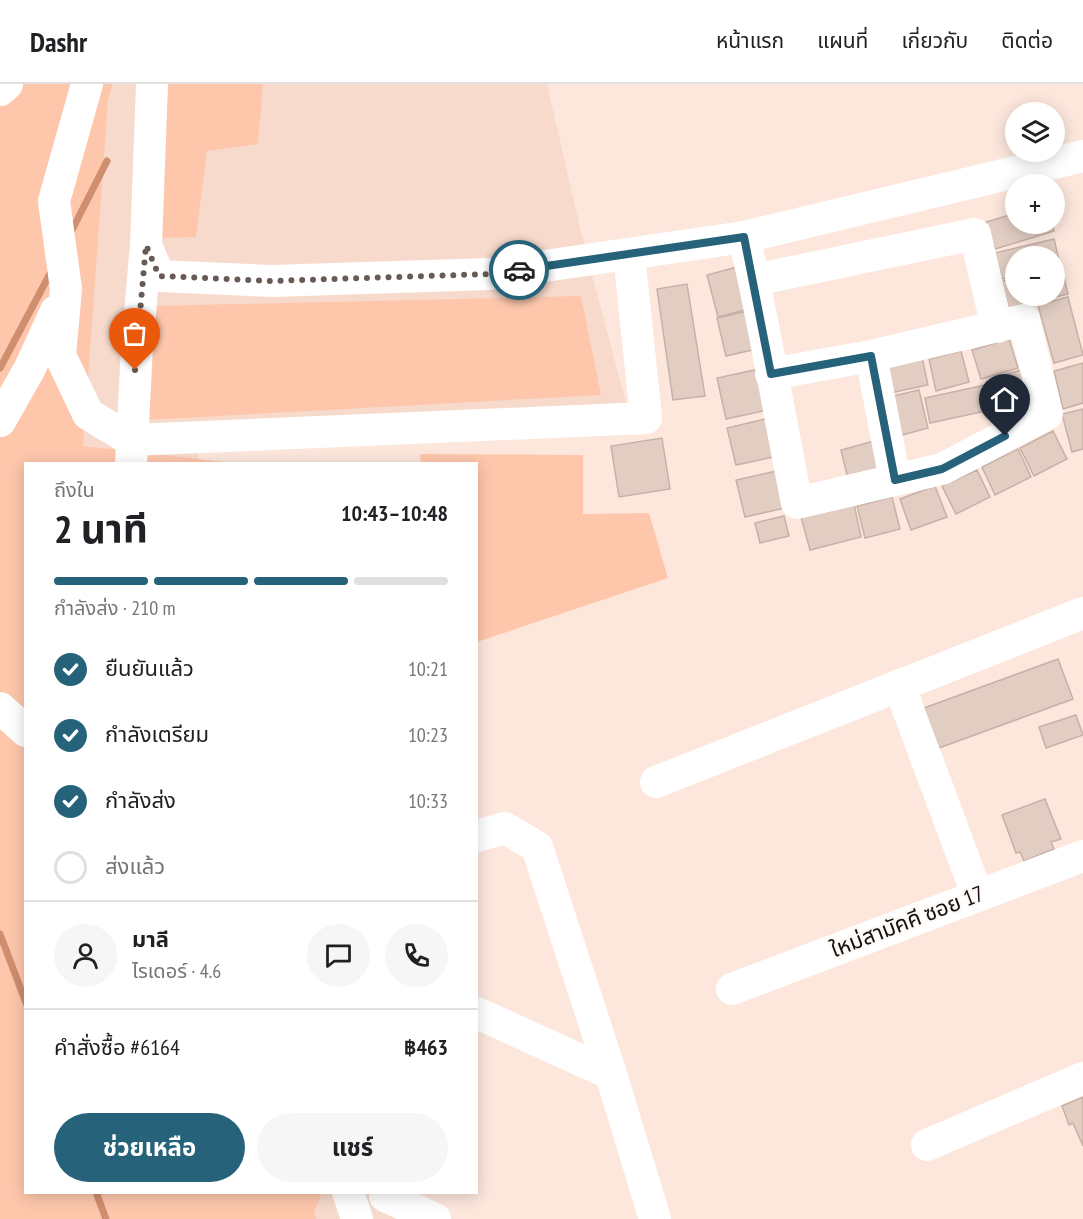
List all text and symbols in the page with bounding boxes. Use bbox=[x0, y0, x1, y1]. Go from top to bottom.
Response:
text: Dashr bbox=[30, 23, 87, 60]
text: หน้าแรก bbox=[716, 27, 784, 54]
text: แผนที่ bbox=[817, 27, 868, 54]
text: เกี่ยวกับ bbox=[901, 27, 968, 54]
text: ติดต่อ bbox=[1001, 27, 1053, 54]
map controls bbox=[1005, 102, 1065, 306]
button: layers bbox=[1005, 102, 1065, 162]
button: + bbox=[1005, 174, 1065, 234]
courier bbox=[489, 240, 549, 300]
button: − bbox=[1005, 246, 1065, 306]
icon: car bbox=[503, 254, 536, 287]
pin bbox=[109, 308, 160, 370]
icon: bag bbox=[118, 317, 151, 350]
pin bbox=[979, 374, 1030, 436]
icon: home bbox=[988, 383, 1021, 416]
text: ถึงใน bbox=[54, 477, 95, 503]
text: 10:43–10:48 bbox=[341, 499, 448, 527]
text: 2 นาที bbox=[54, 503, 148, 554]
text: กำลังส่ง · 210 m bbox=[54, 595, 175, 621]
icon: check bbox=[54, 653, 87, 686]
text: ยืนยันแล้ว bbox=[105, 654, 194, 682]
text: 10:21 bbox=[408, 656, 448, 682]
icon: check bbox=[54, 719, 87, 752]
text: กำลังเตรียม bbox=[105, 720, 209, 748]
text: 10:23 bbox=[408, 722, 448, 748]
icon: check bbox=[54, 785, 87, 818]
text: กำลังส่ง bbox=[105, 786, 176, 814]
text: 10:33 bbox=[408, 788, 448, 814]
text: ส่งแล้ว bbox=[105, 852, 165, 880]
street label: ใหม่สามัคคี ซอย 17 bbox=[826, 879, 988, 963]
button: person bbox=[54, 924, 117, 987]
button: chat bbox=[307, 924, 370, 987]
button: phone bbox=[385, 924, 448, 987]
text: มาลี bbox=[132, 925, 169, 953]
text: ไรเดอร์ · 4.6 bbox=[132, 958, 221, 984]
text: คำสั่งซื้อ #6164 bbox=[54, 1033, 180, 1061]
text: ฿463 bbox=[404, 1033, 448, 1061]
button: ช่วยเหลือ bbox=[54, 1113, 245, 1182]
button: แชร์ bbox=[257, 1113, 448, 1182]

